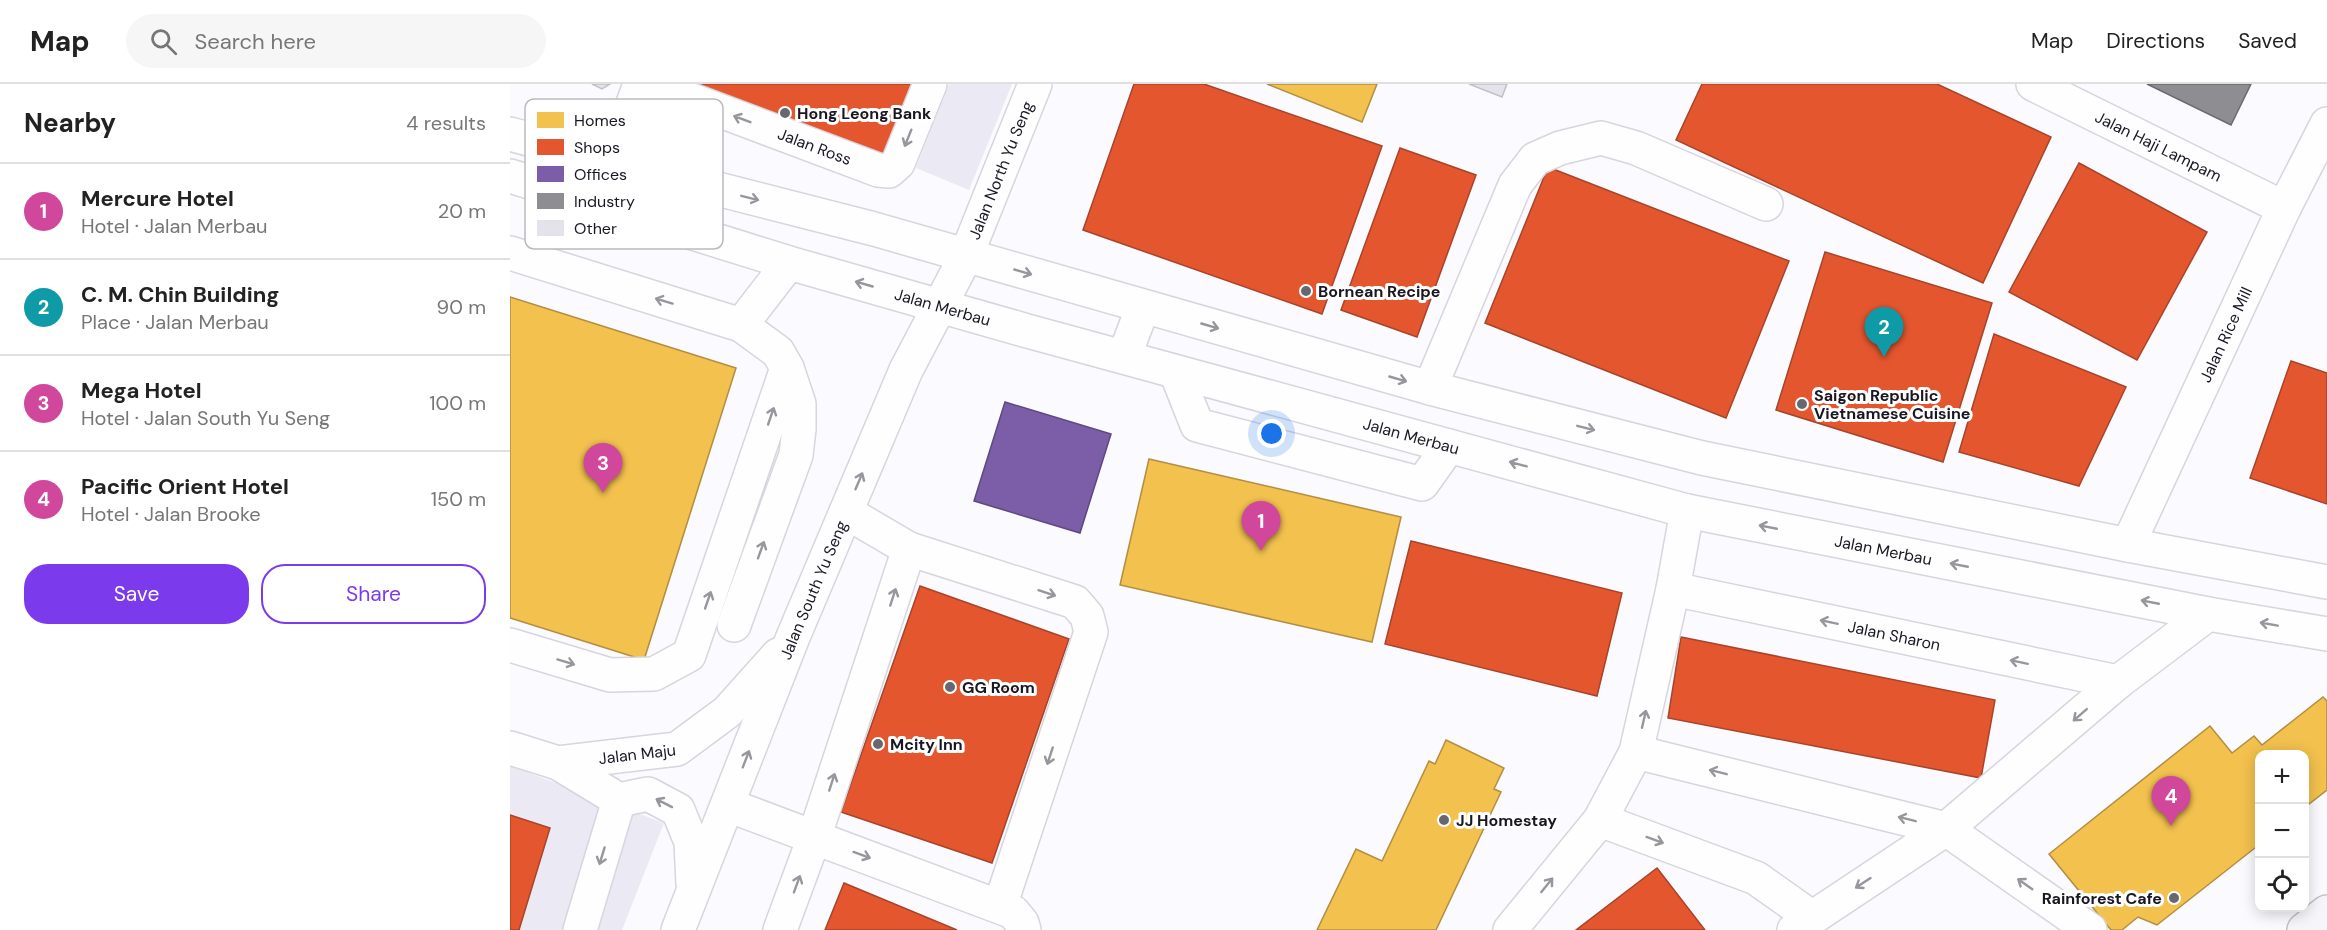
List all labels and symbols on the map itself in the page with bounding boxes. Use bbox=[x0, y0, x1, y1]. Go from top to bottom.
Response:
street label: Jalan North Yu Seng bbox=[964, 98, 1038, 243]
legend bbox=[525, 99, 723, 249]
place label: Hong Leong Bank bbox=[797, 103, 932, 124]
marker: Hong Leong Bank bbox=[778, 106, 792, 120]
street label: Jalan Haji Lampam bbox=[2092, 106, 2225, 187]
text: Homes bbox=[574, 110, 626, 131]
one-way arrow bbox=[733, 113, 752, 124]
street label: Jalan Ross bbox=[775, 123, 854, 170]
one-way arrow bbox=[902, 128, 913, 147]
text: Shops bbox=[574, 137, 620, 158]
text: Offices bbox=[574, 164, 627, 185]
text: Industry bbox=[574, 191, 635, 212]
one-way arrow bbox=[740, 192, 759, 204]
text: Other bbox=[574, 218, 617, 239]
one-way arrow bbox=[1013, 267, 1032, 278]
one-way arrow bbox=[855, 278, 874, 289]
place label: Bornean Recipe bbox=[1318, 281, 1440, 302]
street label: Jalan Merbau bbox=[892, 284, 993, 331]
marker: Bornean Recipe bbox=[1299, 284, 1313, 298]
street label: Jalan Rice Mill bbox=[2195, 284, 2257, 386]
one-way arrow bbox=[655, 295, 674, 306]
pin: 2 bbox=[1864, 308, 1904, 357]
one-way arrow bbox=[1200, 321, 1219, 332]
one-way arrow bbox=[1388, 374, 1407, 385]
place label: Saigon Republic Vietnamese Cuisine bbox=[1814, 385, 1970, 424]
marker: Saigon Republic Vietnamese Cuisine bbox=[1795, 397, 1809, 411]
one-way arrow bbox=[766, 406, 777, 425]
street label: Jalan Merbau bbox=[1361, 413, 1462, 459]
your location bbox=[1257, 419, 1286, 448]
one-way arrow bbox=[1577, 423, 1596, 435]
pin: 3 bbox=[584, 444, 622, 493]
one-way arrow bbox=[1508, 458, 1527, 470]
one-way arrow bbox=[854, 472, 865, 490]
pin: 1 bbox=[1242, 502, 1281, 551]
street label: Jalan South Yu Seng bbox=[775, 517, 852, 663]
one-way arrow bbox=[1758, 521, 1778, 532]
street label: Jalan Merbau bbox=[1833, 530, 1934, 570]
one-way arrow bbox=[757, 542, 768, 560]
one-way arrow bbox=[1950, 558, 1969, 570]
one-way arrow bbox=[889, 588, 900, 607]
one-way arrow bbox=[1037, 588, 1056, 599]
one-way arrow bbox=[703, 591, 714, 610]
one-way arrow bbox=[2141, 596, 2161, 607]
one-way arrow bbox=[1819, 615, 1838, 627]
street label: Jalan Sharon bbox=[1846, 616, 1942, 656]
one-way arrow bbox=[2260, 618, 2280, 629]
one-way arrow bbox=[2010, 655, 2029, 667]
one-way arrow bbox=[556, 657, 575, 668]
place label: GG Room bbox=[962, 677, 1035, 698]
marker: GG Room bbox=[943, 680, 957, 694]
one-way arrow bbox=[2073, 708, 2088, 722]
one-way arrow bbox=[1639, 709, 1650, 729]
place label: Mcity Inn bbox=[890, 734, 963, 755]
marker: Mcity Inn bbox=[871, 737, 885, 751]
street label: Jalan Maju bbox=[597, 739, 677, 769]
one-way arrow bbox=[1044, 746, 1055, 765]
one-way arrow bbox=[741, 750, 752, 768]
one-way arrow bbox=[1709, 766, 1728, 777]
one-way arrow bbox=[827, 773, 838, 792]
pin: 4 bbox=[2152, 776, 2190, 826]
one-way arrow bbox=[656, 796, 674, 808]
place label: JJ Homestay bbox=[1456, 810, 1557, 831]
marker: JJ Homestay bbox=[1437, 813, 1451, 827]
one-way arrow bbox=[1898, 813, 1917, 825]
one-way arrow bbox=[1645, 836, 1664, 847]
one-way arrow bbox=[596, 846, 607, 865]
one-way arrow bbox=[852, 851, 870, 862]
one-way arrow bbox=[792, 875, 803, 894]
one-way arrow bbox=[1541, 877, 1554, 893]
one-way arrow bbox=[1855, 877, 1872, 890]
one-way arrow bbox=[2017, 878, 2033, 890]
place label: Rainforest Cafe bbox=[2042, 888, 2162, 909]
marker: Rainforest Cafe bbox=[2167, 891, 2181, 905]

